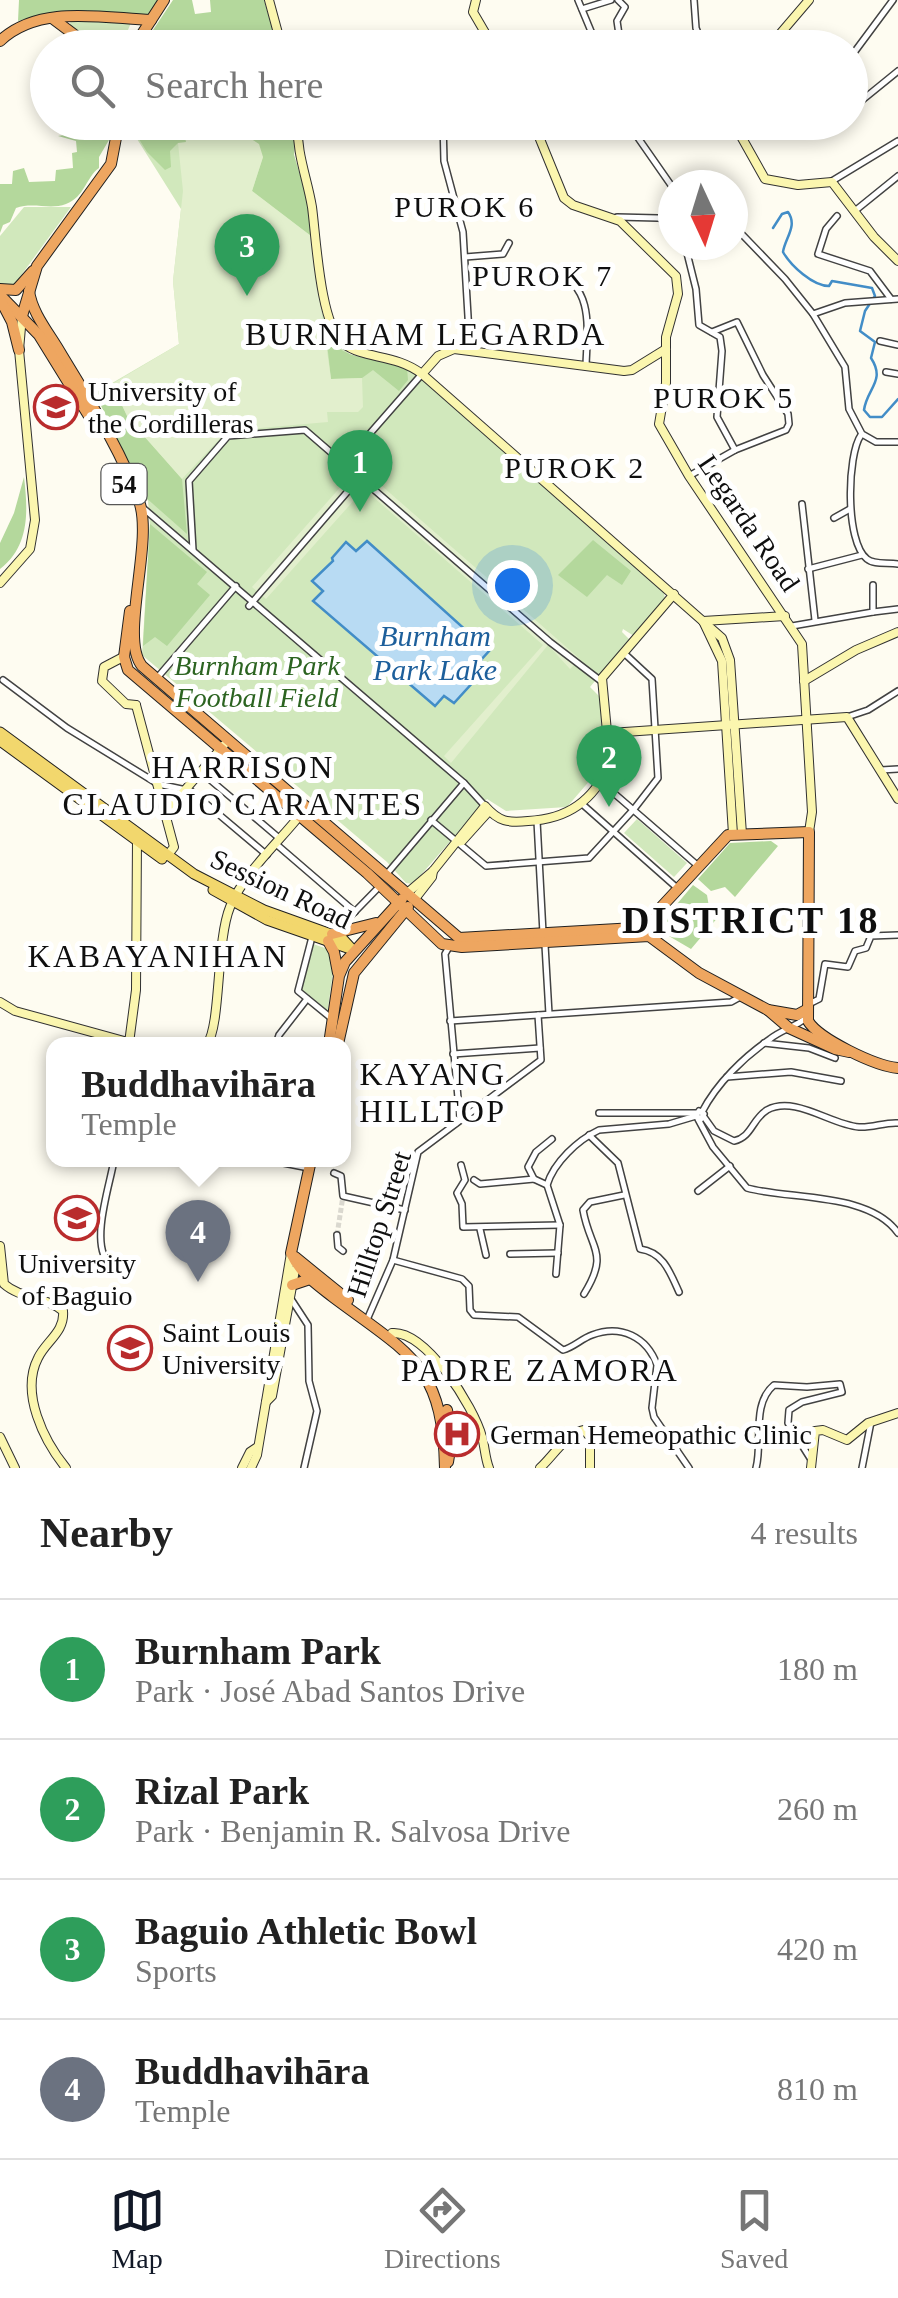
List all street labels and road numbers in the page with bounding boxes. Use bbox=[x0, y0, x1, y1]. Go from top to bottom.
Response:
street label: Legarda Road bbox=[692, 449, 806, 597]
road number: 54 bbox=[102, 464, 146, 504]
street label: Session Road bbox=[206, 843, 356, 935]
street label: Hilltop Street bbox=[341, 1147, 417, 1301]

